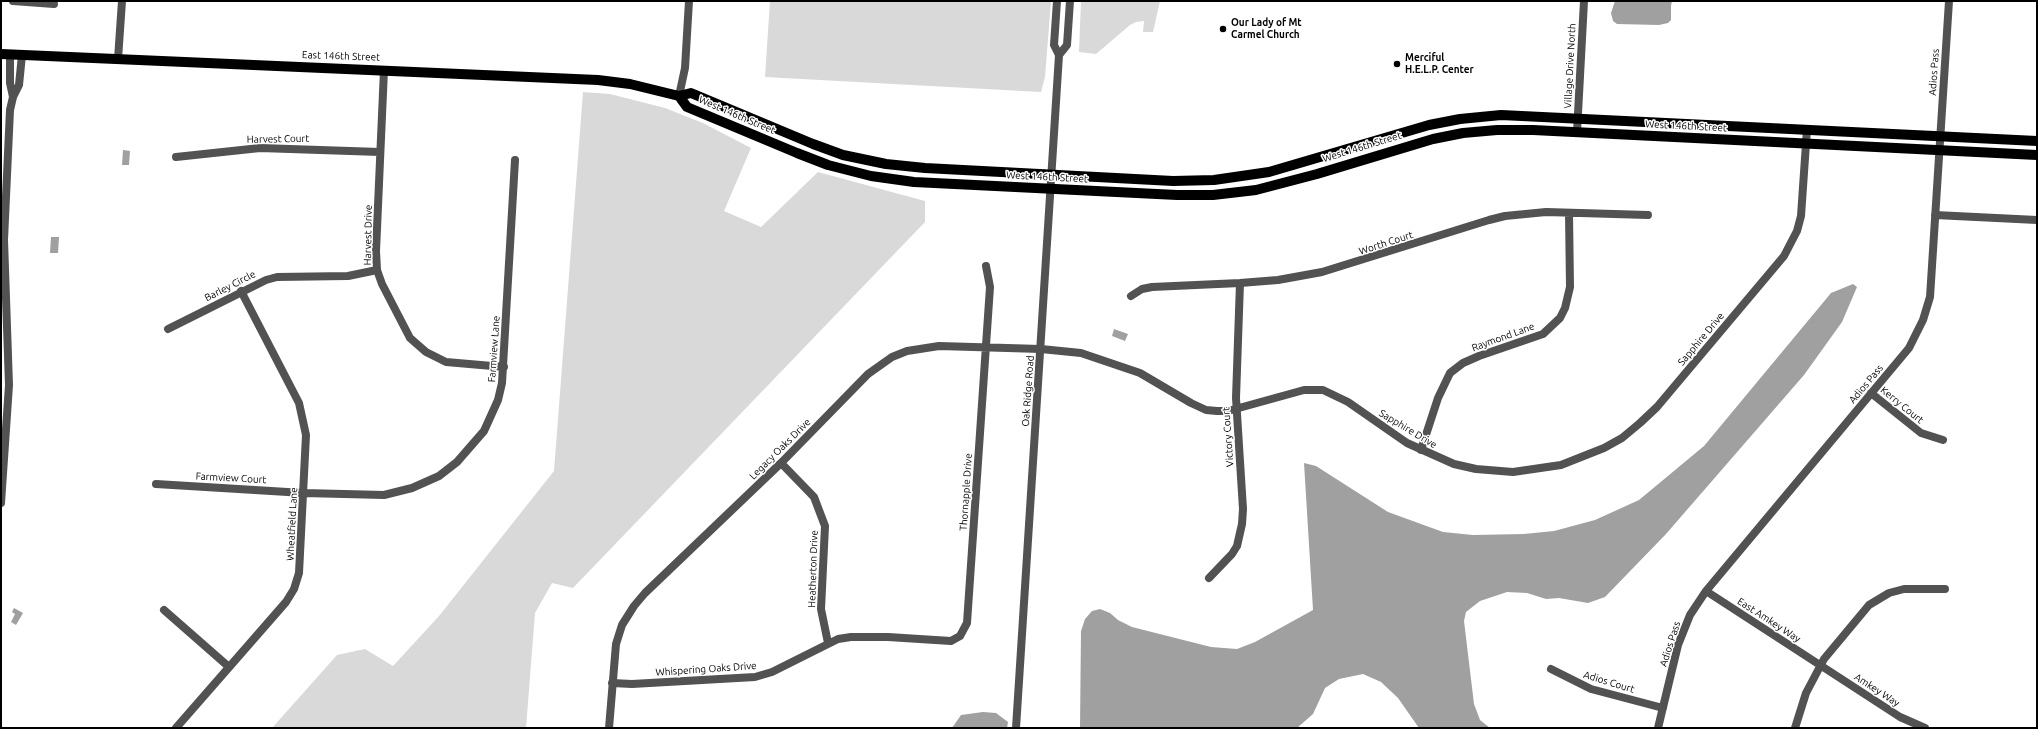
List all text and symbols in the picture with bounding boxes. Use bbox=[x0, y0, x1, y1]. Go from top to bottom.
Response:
place label: Our Lady of Mt Carmel Church bbox=[1231, 17, 1302, 40]
street label: Village Drive North bbox=[1562, 23, 1578, 109]
marker: Our Lady of Mt Carmel Church bbox=[1218, 24, 1228, 34]
street label: Adios Pass bbox=[1926, 48, 1942, 96]
street label: East 146th Street bbox=[302, 49, 380, 63]
place label: Merciful H.E.L.P. Center bbox=[1405, 52, 1474, 76]
marker: Merciful H.E.L.P. Center bbox=[1392, 59, 1402, 69]
street label: West 146th Street bbox=[697, 93, 777, 137]
street label: West 146th Street bbox=[1645, 118, 1727, 134]
street label: West 146th Street bbox=[1321, 129, 1403, 165]
street label: Harvest Court bbox=[247, 132, 309, 146]
street label: West 146th Street bbox=[1006, 169, 1088, 185]
street label: Harvest Drive bbox=[361, 205, 375, 265]
street label: Worth Court bbox=[1357, 229, 1415, 257]
street label: Barley Circle bbox=[202, 268, 258, 304]
street label: Sapphire Drive bbox=[1675, 310, 1727, 368]
street label: Farmview Lane bbox=[486, 315, 502, 383]
street label: Raymond Lane bbox=[1470, 320, 1536, 354]
street label: Oak Ridge Road bbox=[1020, 355, 1036, 427]
street label: Adios Pass bbox=[1846, 362, 1886, 406]
street label: Kerry Court bbox=[1878, 384, 1926, 426]
street label: Victory Court bbox=[1220, 407, 1236, 467]
street label: Sapphire Drive bbox=[1377, 407, 1439, 451]
street label: Legacy Oaks Drive bbox=[747, 416, 813, 482]
street label: Thornapple Drive bbox=[957, 453, 975, 531]
street label: Farmview Court bbox=[195, 470, 267, 486]
street label: Wheatfield Lane bbox=[284, 487, 300, 561]
street label: Heatherton Drive bbox=[806, 530, 820, 608]
street label: East Amkey Way bbox=[1735, 595, 1803, 645]
street label: Adios Pass bbox=[1657, 620, 1683, 668]
street label: Whispering Oaks Drive bbox=[655, 659, 757, 679]
street label: Adios Court bbox=[1582, 669, 1636, 695]
street label: Amkey Way bbox=[1852, 671, 1902, 709]

